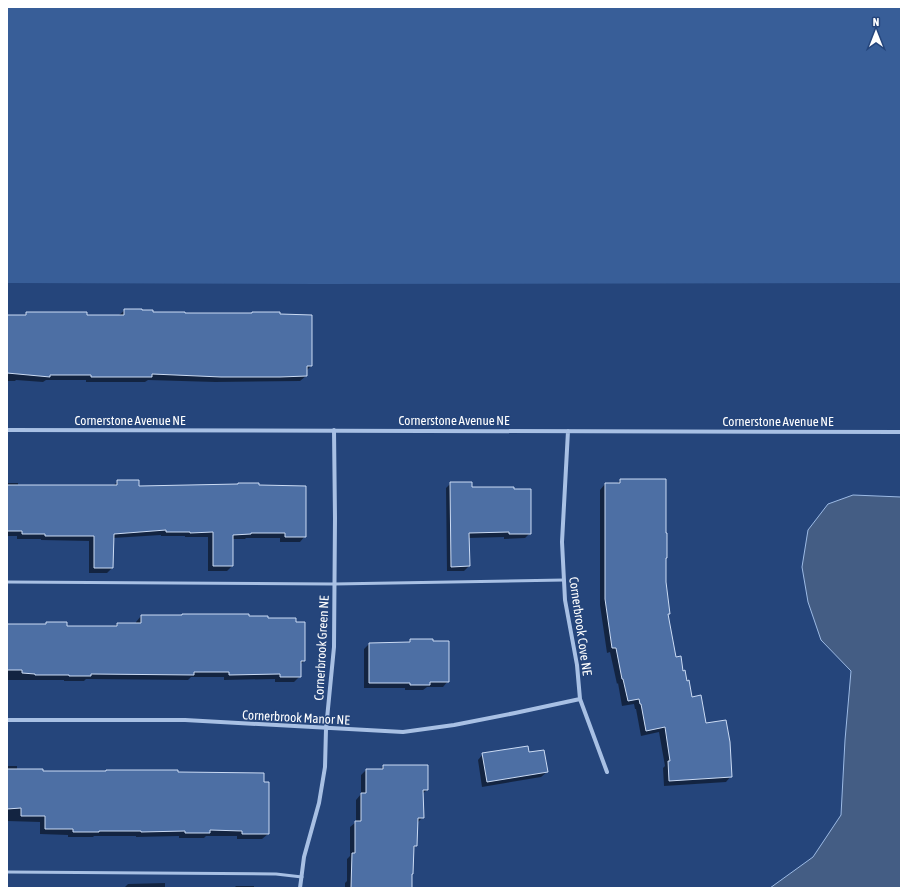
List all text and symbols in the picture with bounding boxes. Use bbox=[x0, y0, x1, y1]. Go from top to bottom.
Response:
north arrow bbox=[856, 12, 896, 52]
text: N bbox=[873, 16, 879, 28]
street label: Cornerstone Avenue NE bbox=[74, 413, 186, 428]
street label: Cornerstone Avenue NE bbox=[398, 413, 510, 428]
street label: Cornerstone Avenue NE bbox=[722, 414, 834, 429]
street label: Cornerbrook Cove NE bbox=[566, 576, 595, 677]
street label: Cornerbrook Green NE bbox=[311, 595, 332, 701]
street label: Cornerbrook Manor NE bbox=[242, 707, 351, 728]

